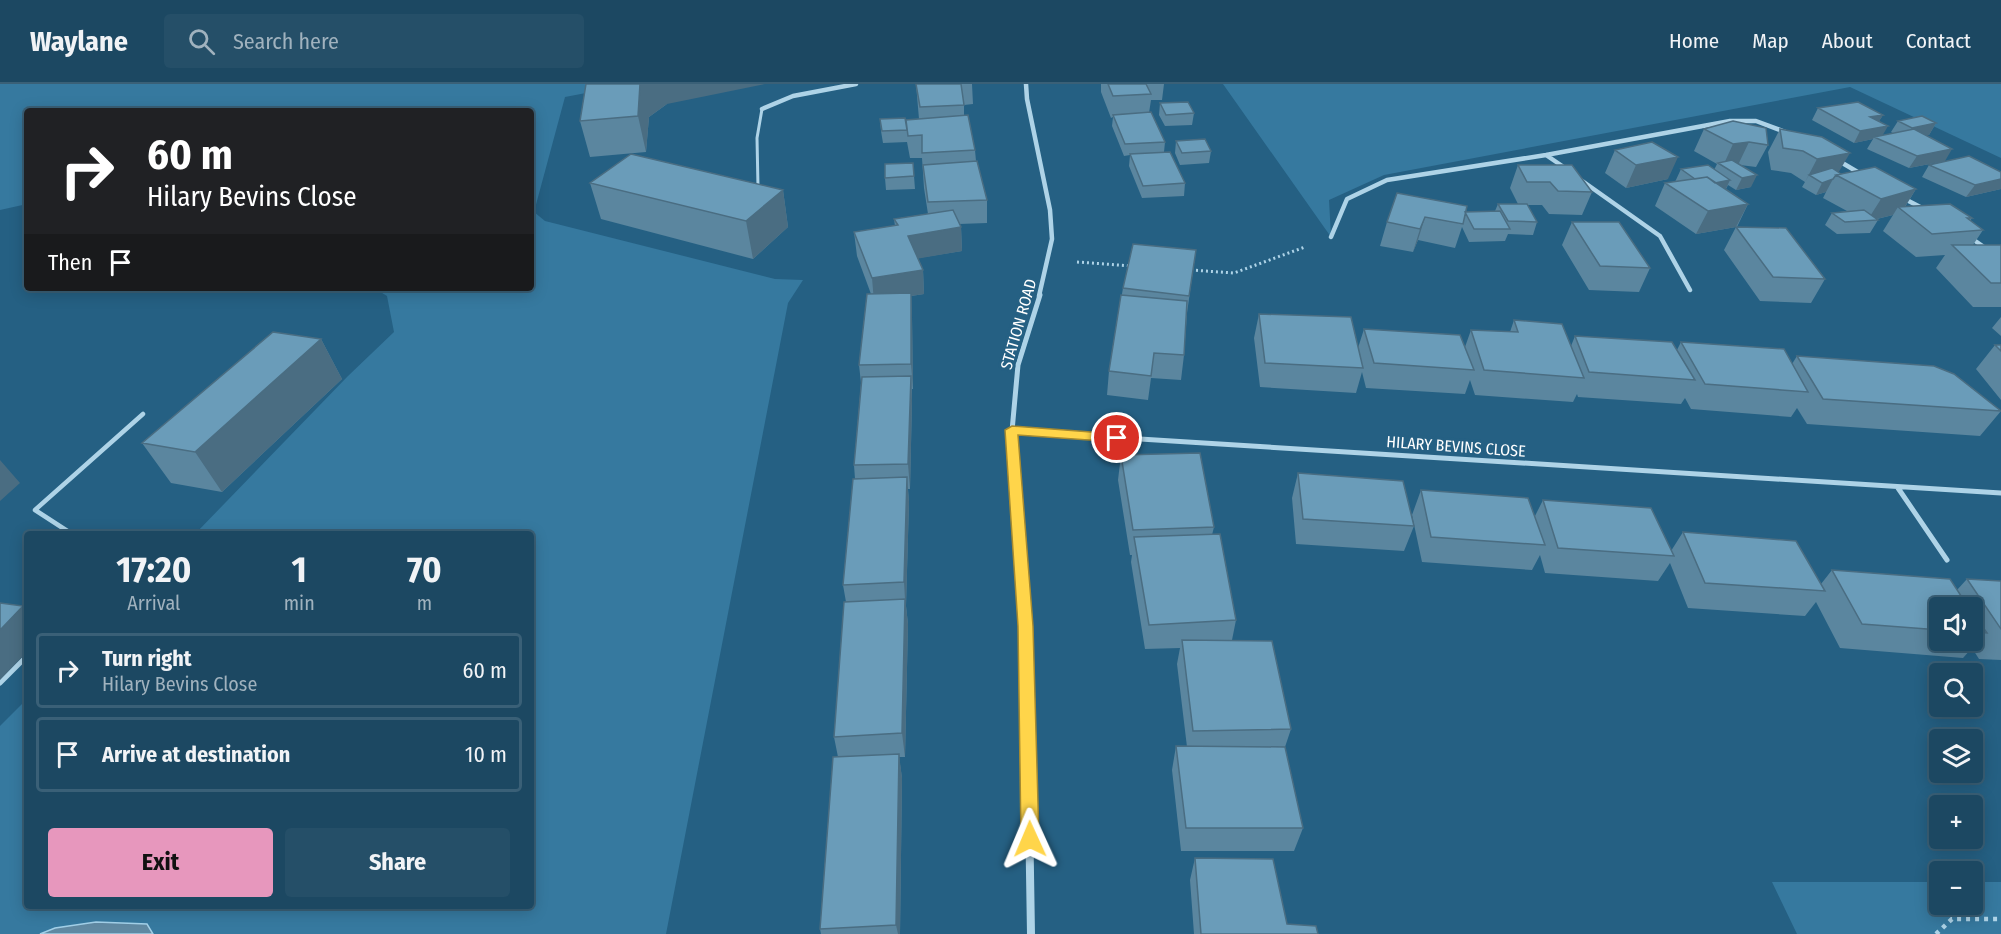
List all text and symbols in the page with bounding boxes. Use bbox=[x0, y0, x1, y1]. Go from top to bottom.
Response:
search box bbox=[164, 14, 584, 68]
text: Waylane bbox=[30, 25, 128, 58]
icon: search bbox=[185, 25, 218, 58]
text: Search here bbox=[233, 28, 339, 55]
text: Home bbox=[1669, 28, 1719, 54]
text: Map bbox=[1752, 28, 1789, 54]
text: About bbox=[1822, 28, 1873, 54]
text: Contact bbox=[1906, 28, 1971, 54]
text: 60 m bbox=[147, 130, 233, 180]
icon: right bbox=[48, 132, 126, 210]
text: Hilary Bevins Close bbox=[147, 181, 357, 213]
icon: arrive bbox=[104, 246, 137, 279]
text: Then bbox=[48, 249, 92, 276]
street label: STATION ROAD bbox=[997, 277, 1040, 372]
pin bbox=[1091, 412, 1142, 463]
icon: arrive bbox=[1100, 421, 1133, 454]
street label: HILARY BEVINS CLOSE bbox=[1386, 432, 1526, 461]
text: 17:20 bbox=[116, 548, 191, 592]
text: 1 bbox=[292, 548, 307, 592]
text: 70 bbox=[407, 548, 442, 592]
text: Arrival bbox=[127, 591, 180, 615]
text: min bbox=[284, 591, 315, 615]
text: m bbox=[417, 591, 432, 615]
map controls bbox=[1929, 597, 1983, 915]
button: sound bbox=[1929, 597, 1983, 651]
text: Turn right bbox=[102, 645, 191, 672]
icon: right bbox=[51, 654, 84, 687]
text: 60 m bbox=[463, 657, 507, 684]
button: search bbox=[1929, 663, 1983, 717]
text: Hilary Bevins Close bbox=[102, 672, 257, 696]
button: layers bbox=[1929, 729, 1983, 783]
icon: arrive bbox=[51, 738, 84, 771]
text: Arrive at destination bbox=[102, 741, 290, 768]
text: 10 m bbox=[465, 741, 507, 768]
button: + bbox=[1929, 795, 1983, 849]
position arrow bbox=[998, 807, 1062, 871]
button: Exit bbox=[48, 828, 273, 897]
button: Share bbox=[285, 828, 510, 897]
button: − bbox=[1929, 861, 1983, 915]

